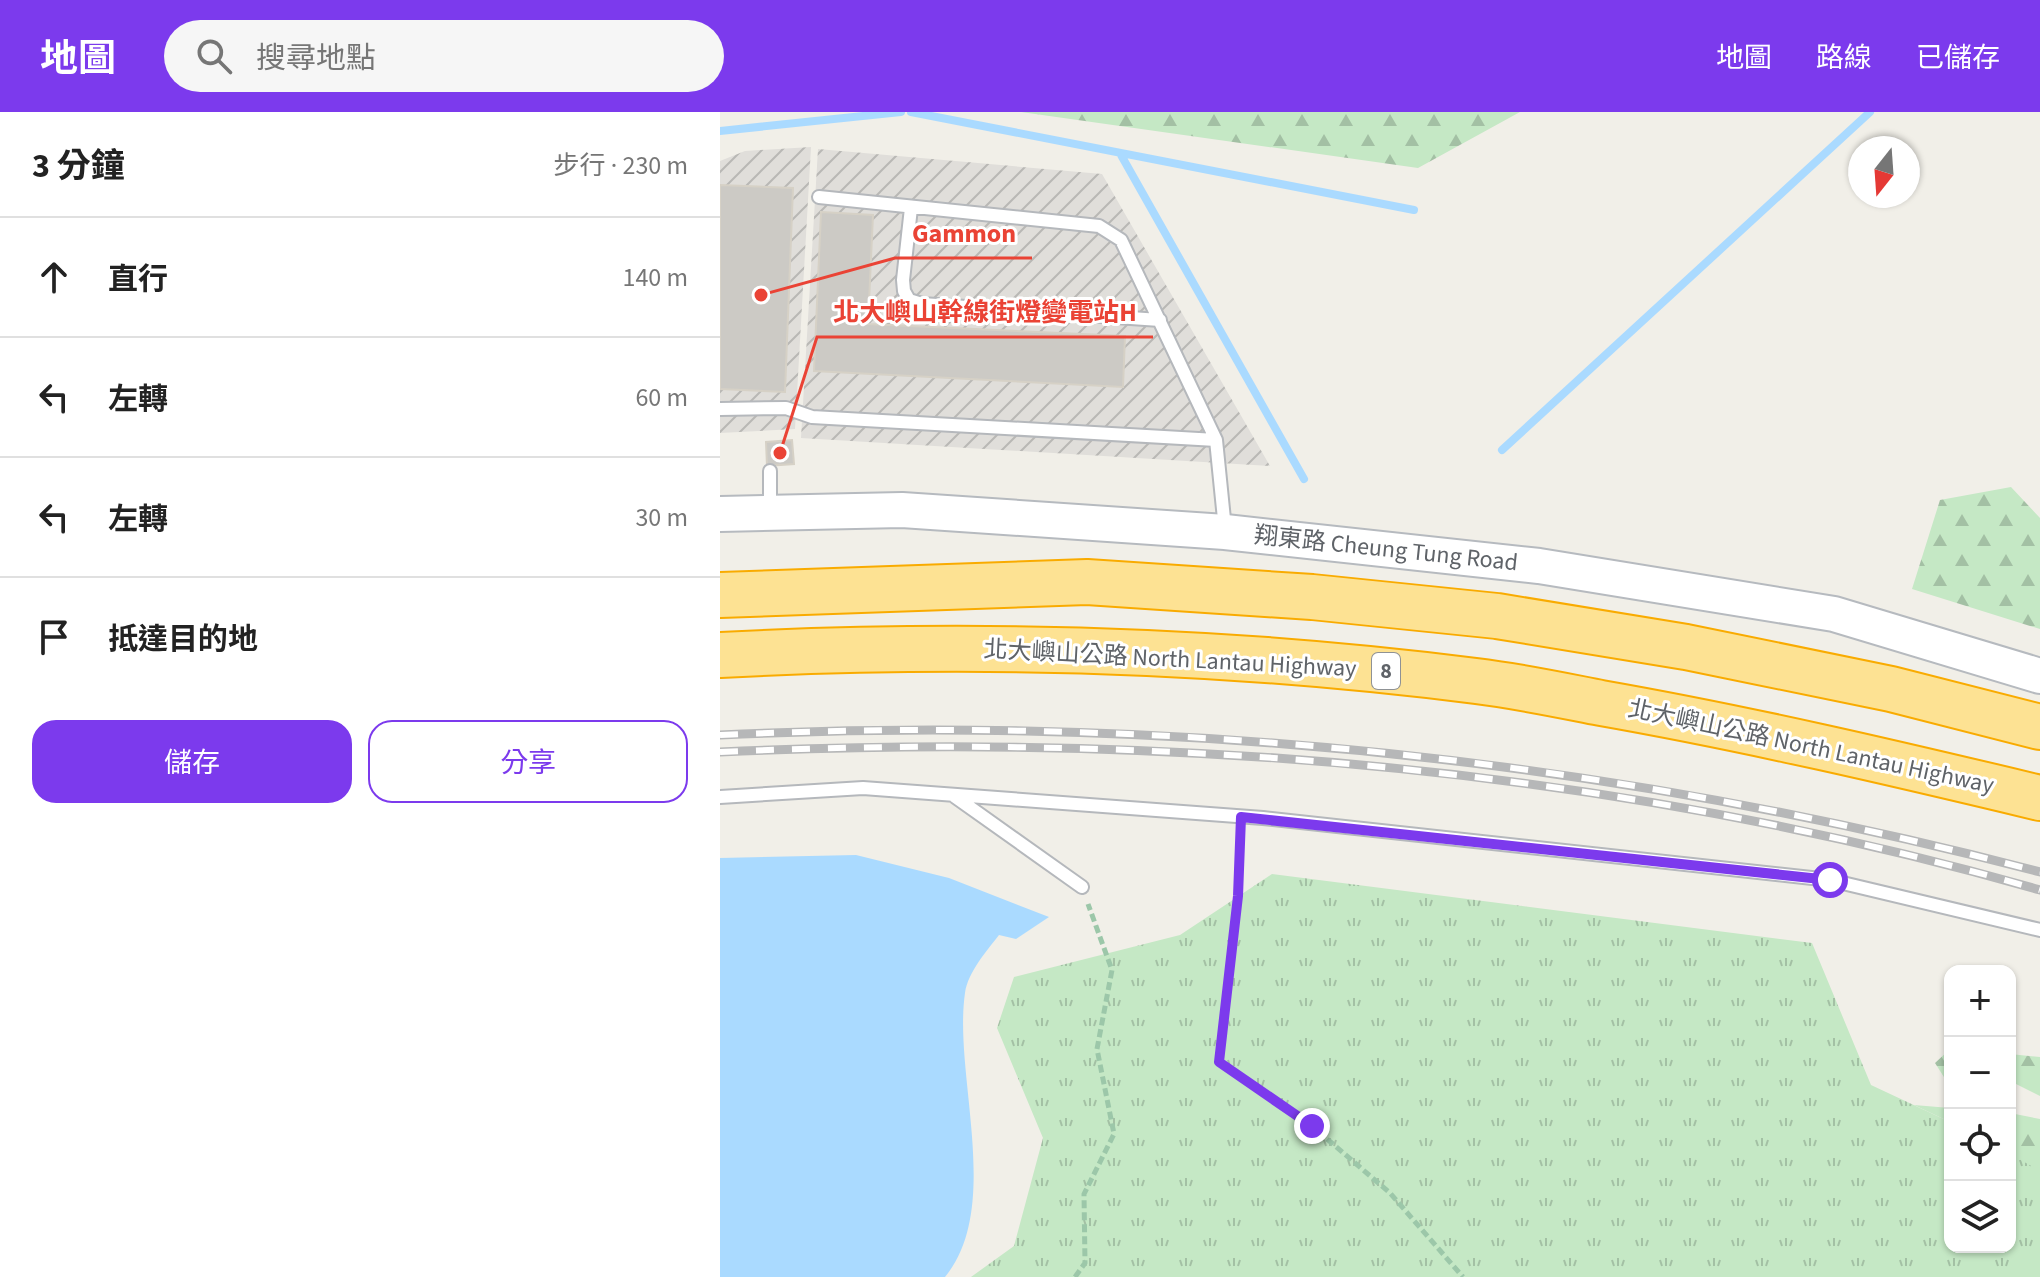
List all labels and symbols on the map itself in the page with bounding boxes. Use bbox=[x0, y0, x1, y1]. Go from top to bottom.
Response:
north arrow bbox=[1848, 136, 1920, 208]
callout: Gammon bbox=[895, 208, 1032, 258]
text: Gammon bbox=[912, 215, 1016, 252]
callout: 北大嶼山幹線街燈變電站H bbox=[817, 287, 1153, 337]
text: 北大嶼山幹線街燈變電站H bbox=[833, 294, 1137, 331]
street label: 翔東路 Cheung Tung Road bbox=[1252, 518, 1520, 580]
street label: 北大嶼山公路 North Lantau Highway bbox=[983, 632, 1357, 686]
road number: 8 bbox=[1372, 653, 1400, 689]
street label: 北大嶼山公路 North Lantau Highway bbox=[1625, 691, 1997, 803]
route start bbox=[1812, 862, 1848, 898]
route end bbox=[1294, 1108, 1330, 1144]

